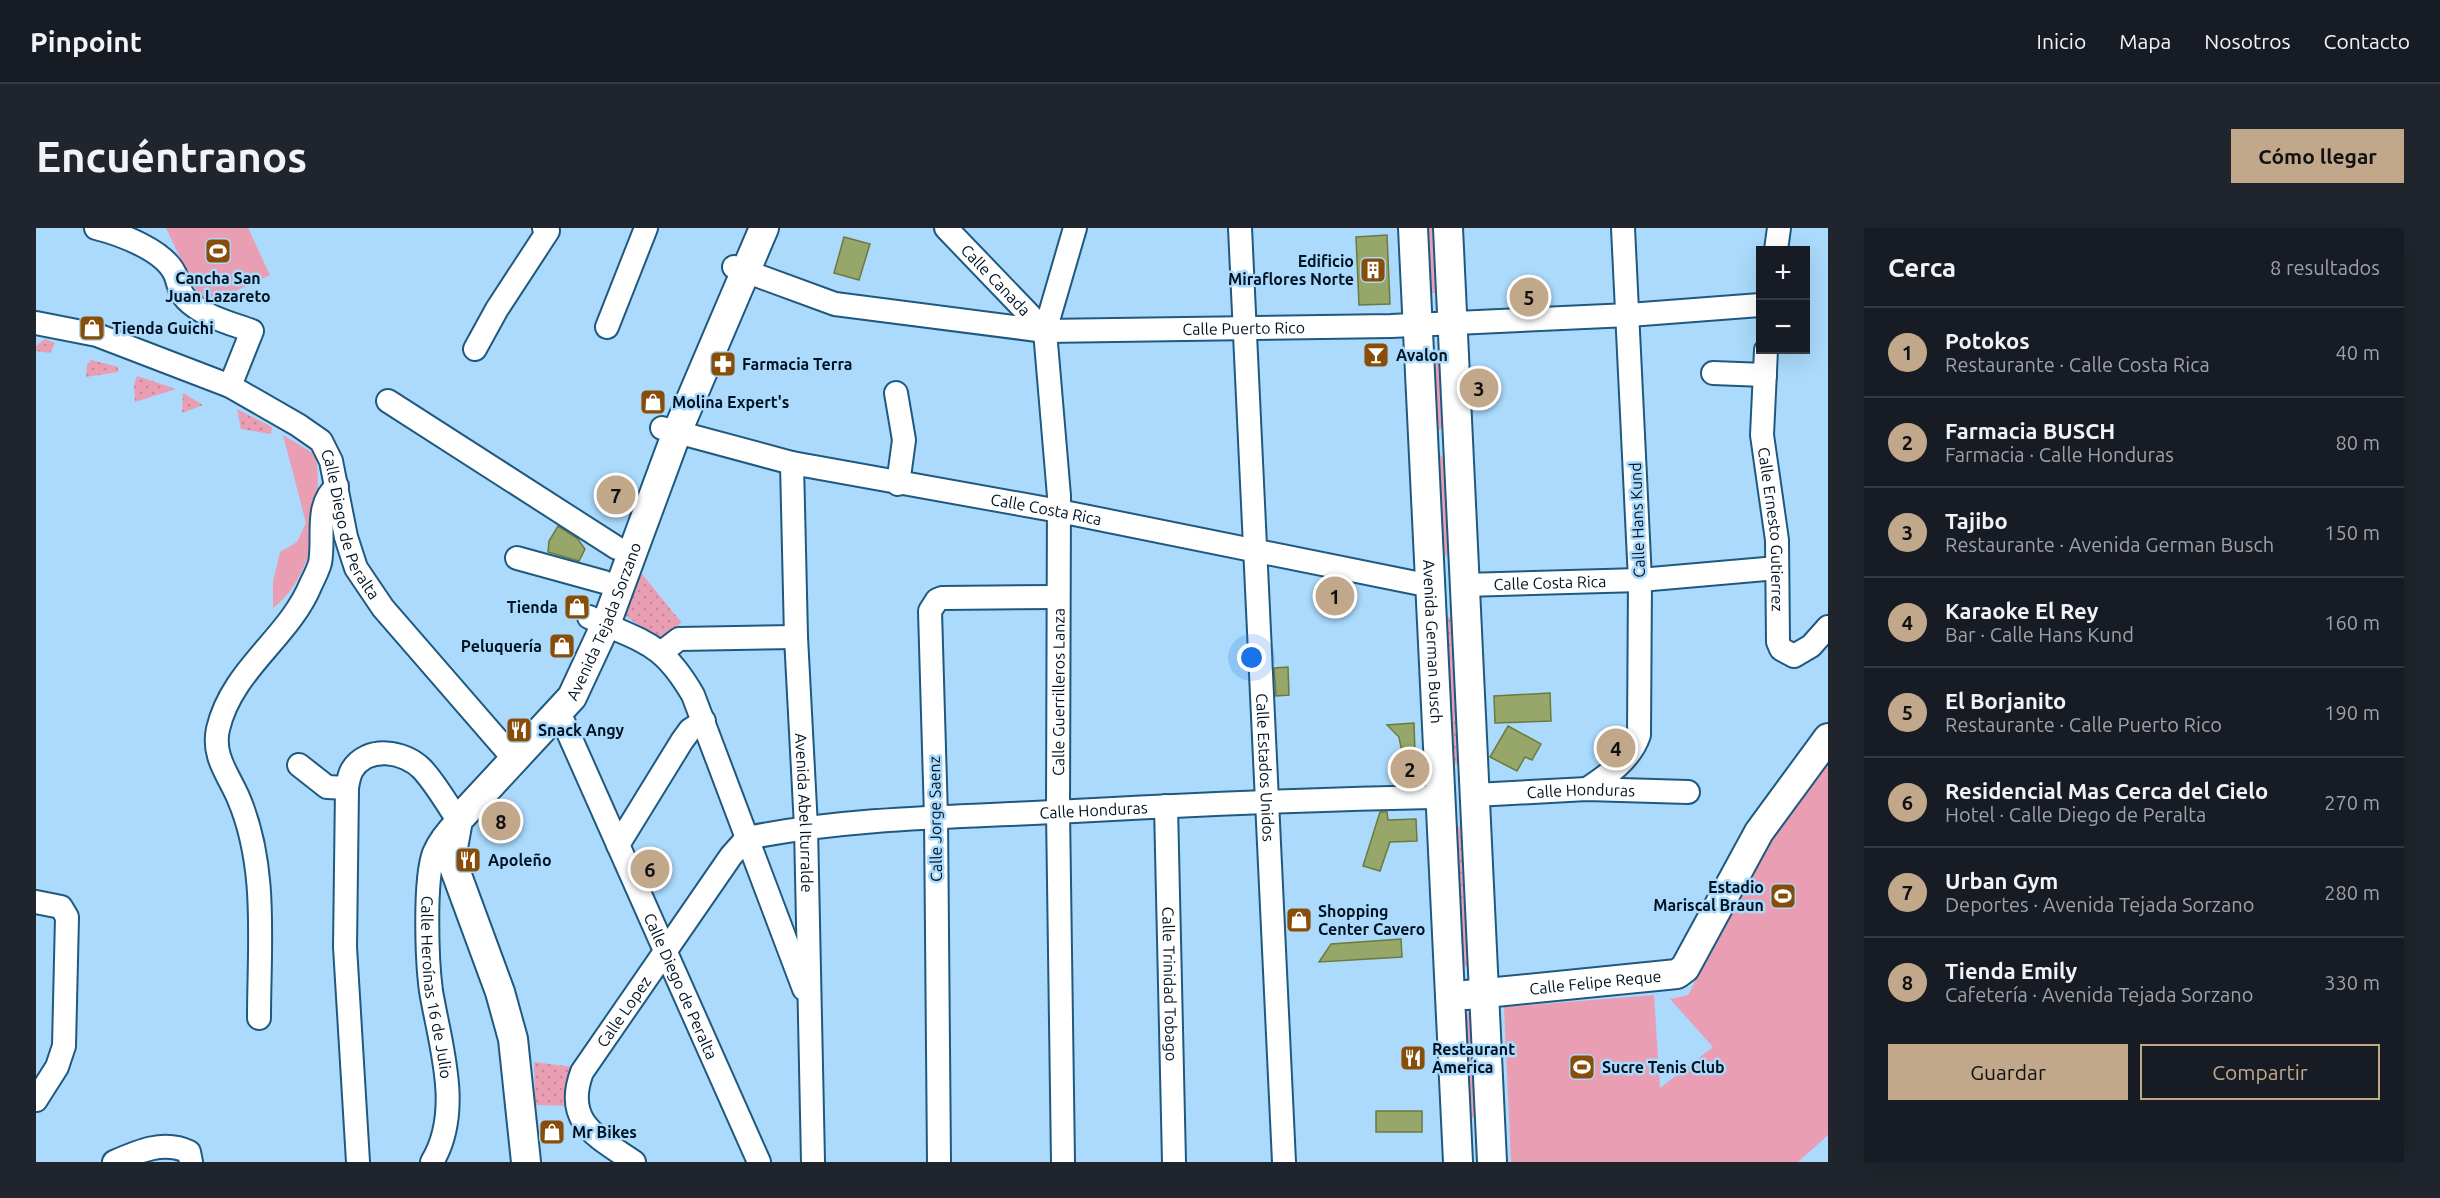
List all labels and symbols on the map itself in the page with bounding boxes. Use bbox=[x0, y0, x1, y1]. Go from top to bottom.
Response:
sports icon: Cancha San Juan Lazareto bbox=[203, 236, 233, 266]
street label: Calle Canada bbox=[958, 240, 1034, 319]
place label: Edificio Miraflores Norte bbox=[1228, 252, 1354, 288]
building icon: Edificio Miraflores Norte bbox=[1358, 255, 1388, 285]
place label: Cancha San Juan Lazareto bbox=[165, 269, 271, 305]
pin: 5 bbox=[1510, 274, 1548, 320]
shop icon: Tienda Guichi bbox=[77, 313, 107, 343]
street label: Calle Puerto Rico bbox=[1182, 318, 1305, 338]
place label: Tienda Guichi bbox=[112, 319, 214, 337]
bar icon: Avalon bbox=[1361, 340, 1391, 370]
place label: Avalon bbox=[1396, 346, 1448, 364]
pharmacy icon: Farmacia Terra bbox=[708, 349, 738, 379]
place label: Farmacia Terra bbox=[742, 355, 853, 373]
pin: 3 bbox=[1460, 366, 1498, 410]
shop icon: Molina Expert's bbox=[638, 387, 668, 417]
place label: Molina Expert's bbox=[672, 393, 789, 411]
street label: Calle Diego de Peralta bbox=[317, 446, 383, 603]
street label: Calle Ernesto Gutierrez bbox=[1755, 446, 1787, 612]
street label: Calle Hans Kund bbox=[1626, 462, 1648, 578]
pin: 7 bbox=[596, 472, 636, 518]
street label: Calle Costa Rica bbox=[989, 490, 1103, 528]
street label: Avenida Tejada Sorzano bbox=[563, 540, 644, 703]
street label: Avenida German Busch bbox=[1420, 559, 1446, 724]
street label: Calle Costa Rica bbox=[1493, 572, 1607, 593]
pin: 1 bbox=[1316, 574, 1354, 619]
shop icon: Tienda bbox=[562, 592, 592, 622]
place label: Tienda bbox=[507, 598, 558, 616]
street label: Calle Guerrilleros Lanza bbox=[1049, 608, 1068, 776]
shop icon: Peluquería bbox=[547, 631, 577, 661]
place label: Peluquería bbox=[461, 637, 542, 655]
your location bbox=[1237, 643, 1266, 672]
street label: Calle Estados Unidos bbox=[1253, 693, 1278, 842]
restaurant icon: Snack Angy bbox=[504, 715, 534, 745]
place label: Snack Angy bbox=[538, 721, 625, 739]
pin: 4 bbox=[1596, 726, 1636, 770]
street label: Avenida Abel Iturralde bbox=[792, 732, 816, 893]
pin: 2 bbox=[1390, 746, 1430, 792]
street label: Calle Jorge Saenz bbox=[925, 756, 945, 882]
street label: Calle Honduras bbox=[1526, 780, 1635, 801]
pin: 8 bbox=[482, 798, 520, 844]
street label: Calle Honduras bbox=[1039, 798, 1148, 822]
restaurant icon: Apoleño bbox=[453, 845, 483, 875]
pin: 6 bbox=[630, 846, 670, 892]
place label: Apoleño bbox=[488, 851, 552, 869]
place label: Estadio Mariscal Braun bbox=[1653, 878, 1764, 914]
sports icon: Estadio Mariscal Braun bbox=[1768, 881, 1798, 911]
street label: Calle Heroínas 16 de Julio bbox=[418, 895, 456, 1080]
place label: Shopping Center Cavero bbox=[1318, 902, 1425, 938]
shop icon: Shopping Center Cavero bbox=[1284, 905, 1314, 935]
street label: Calle Trinidad Tobago bbox=[1159, 906, 1181, 1061]
street label: Calle Diego de Peralta bbox=[640, 910, 721, 1062]
street label: Calle Felipe Reque bbox=[1529, 967, 1662, 998]
street label: Calle Lopez bbox=[593, 973, 654, 1050]
place label: Restaurant America bbox=[1432, 1040, 1515, 1076]
restaurant icon: Restaurant America bbox=[1398, 1043, 1428, 1073]
sports icon: Sucre Tenis Club bbox=[1567, 1052, 1597, 1082]
place label: Sucre Tenis Club bbox=[1602, 1058, 1725, 1076]
shop icon: Mr Bikes bbox=[537, 1117, 567, 1147]
place label: Mr Bikes bbox=[572, 1123, 637, 1141]

